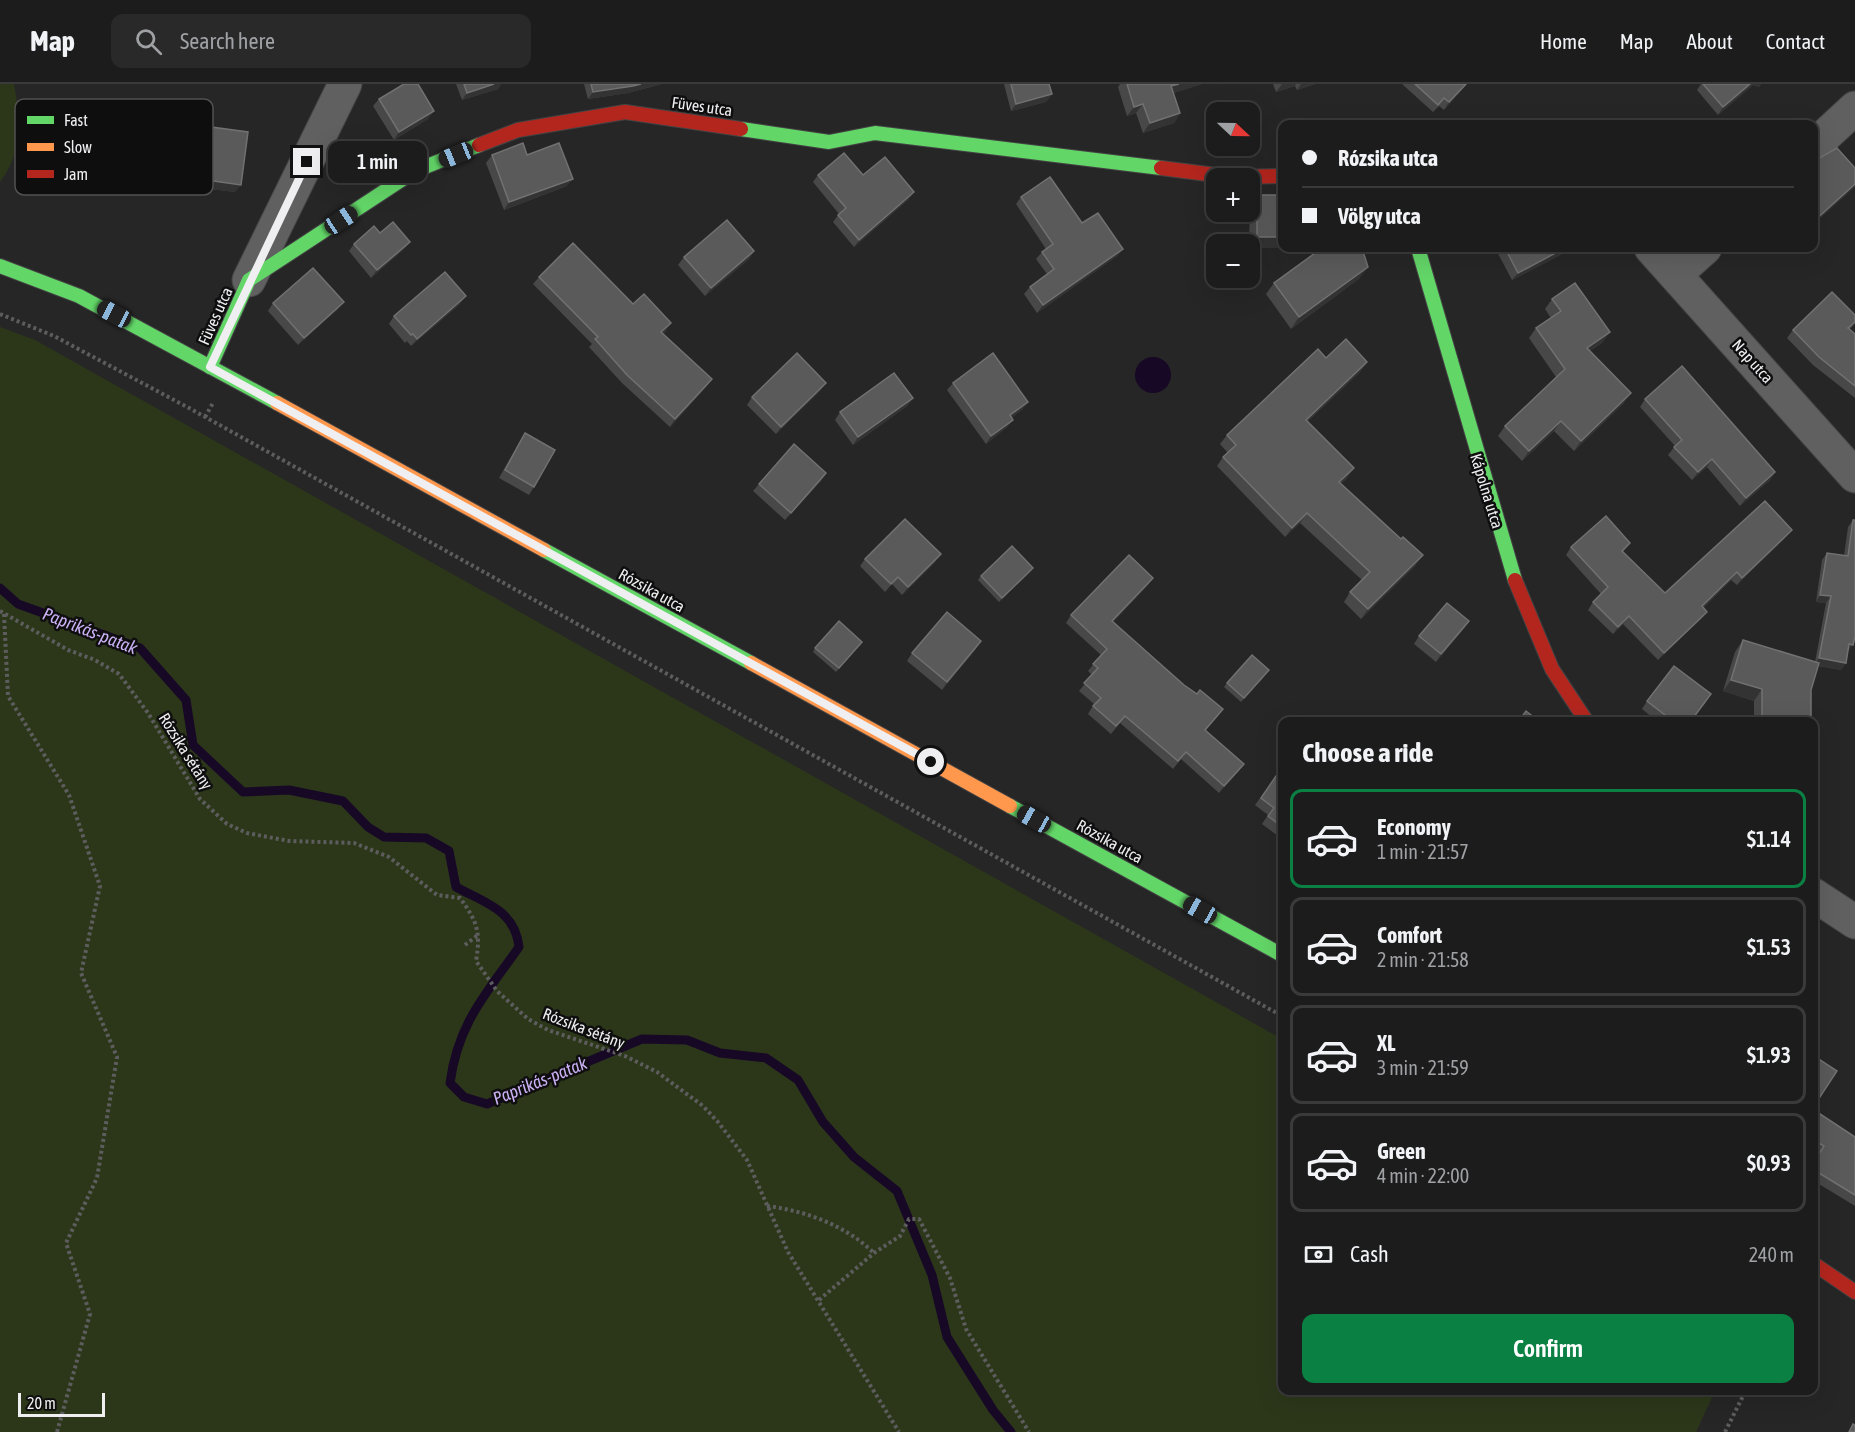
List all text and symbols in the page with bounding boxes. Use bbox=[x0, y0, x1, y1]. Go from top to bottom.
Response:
search box bbox=[111, 14, 531, 68]
text: Map bbox=[30, 25, 75, 57]
icon: search bbox=[132, 25, 165, 58]
text: Search here bbox=[180, 28, 275, 54]
text: Home bbox=[1540, 29, 1587, 53]
text: Map bbox=[1620, 29, 1654, 53]
text: About bbox=[1687, 29, 1733, 53]
text: Contact bbox=[1766, 29, 1825, 53]
street label: Füves utca bbox=[670, 93, 734, 119]
legend bbox=[15, 99, 213, 195]
north arrow bbox=[1206, 102, 1260, 156]
map controls bbox=[1206, 102, 1260, 288]
text: Fast bbox=[64, 111, 88, 129]
text: Slow bbox=[64, 138, 92, 156]
car bbox=[436, 140, 476, 170]
callout: 1 min bbox=[328, 141, 427, 183]
text: Rózsika utca bbox=[1338, 145, 1438, 171]
route end bbox=[293, 148, 320, 175]
text: 1 min bbox=[357, 150, 398, 173]
text: Jam bbox=[64, 165, 88, 183]
button: + bbox=[1206, 168, 1260, 222]
car bbox=[321, 203, 361, 237]
text: Völgy utca bbox=[1338, 203, 1421, 229]
button: − bbox=[1206, 234, 1260, 288]
street label: Füves utca bbox=[194, 284, 236, 348]
car bbox=[94, 298, 134, 330]
street label: Nap utca bbox=[1728, 336, 1777, 387]
street label: Kápolna utca bbox=[1466, 451, 1507, 531]
street label: Rózsika utca bbox=[616, 565, 688, 615]
water label: Paprikás-patak bbox=[40, 603, 142, 659]
street label: Rózsika sétány bbox=[155, 710, 217, 793]
text: Choose a ride bbox=[1302, 737, 1434, 768]
route start bbox=[917, 748, 944, 775]
car bbox=[1014, 802, 1054, 836]
icon: car bbox=[1305, 812, 1359, 866]
text: Economy bbox=[1377, 814, 1451, 840]
street label: Rózsika utca bbox=[1074, 816, 1146, 866]
text: $1.14 bbox=[1747, 826, 1791, 852]
text: 1 min · 21:57 bbox=[1377, 840, 1469, 863]
car bbox=[1180, 893, 1220, 927]
icon: car bbox=[1305, 920, 1359, 974]
text: Comfort bbox=[1377, 922, 1442, 948]
text: $1.53 bbox=[1747, 934, 1791, 960]
text: 2 min · 21:58 bbox=[1377, 948, 1469, 971]
street label: Rózsika sétány bbox=[540, 1004, 628, 1053]
icon: car bbox=[1305, 1028, 1359, 1082]
text: XL bbox=[1377, 1030, 1395, 1056]
text: $1.93 bbox=[1747, 1042, 1791, 1068]
water label: Paprikás-patak bbox=[490, 1052, 591, 1109]
text: 3 min · 21:59 bbox=[1377, 1056, 1469, 1079]
icon: car bbox=[1305, 1136, 1359, 1190]
text: Green bbox=[1377, 1138, 1426, 1164]
text: $0.93 bbox=[1747, 1150, 1791, 1176]
text: 4 min · 22:00 bbox=[1377, 1164, 1469, 1187]
icon: cash bbox=[1302, 1238, 1335, 1271]
text: Cash bbox=[1350, 1241, 1389, 1267]
text: 240 m bbox=[1749, 1243, 1794, 1266]
button: Confirm bbox=[1302, 1314, 1794, 1383]
scale bar bbox=[18, 1390, 105, 1418]
text: 20 m bbox=[27, 1394, 56, 1412]

